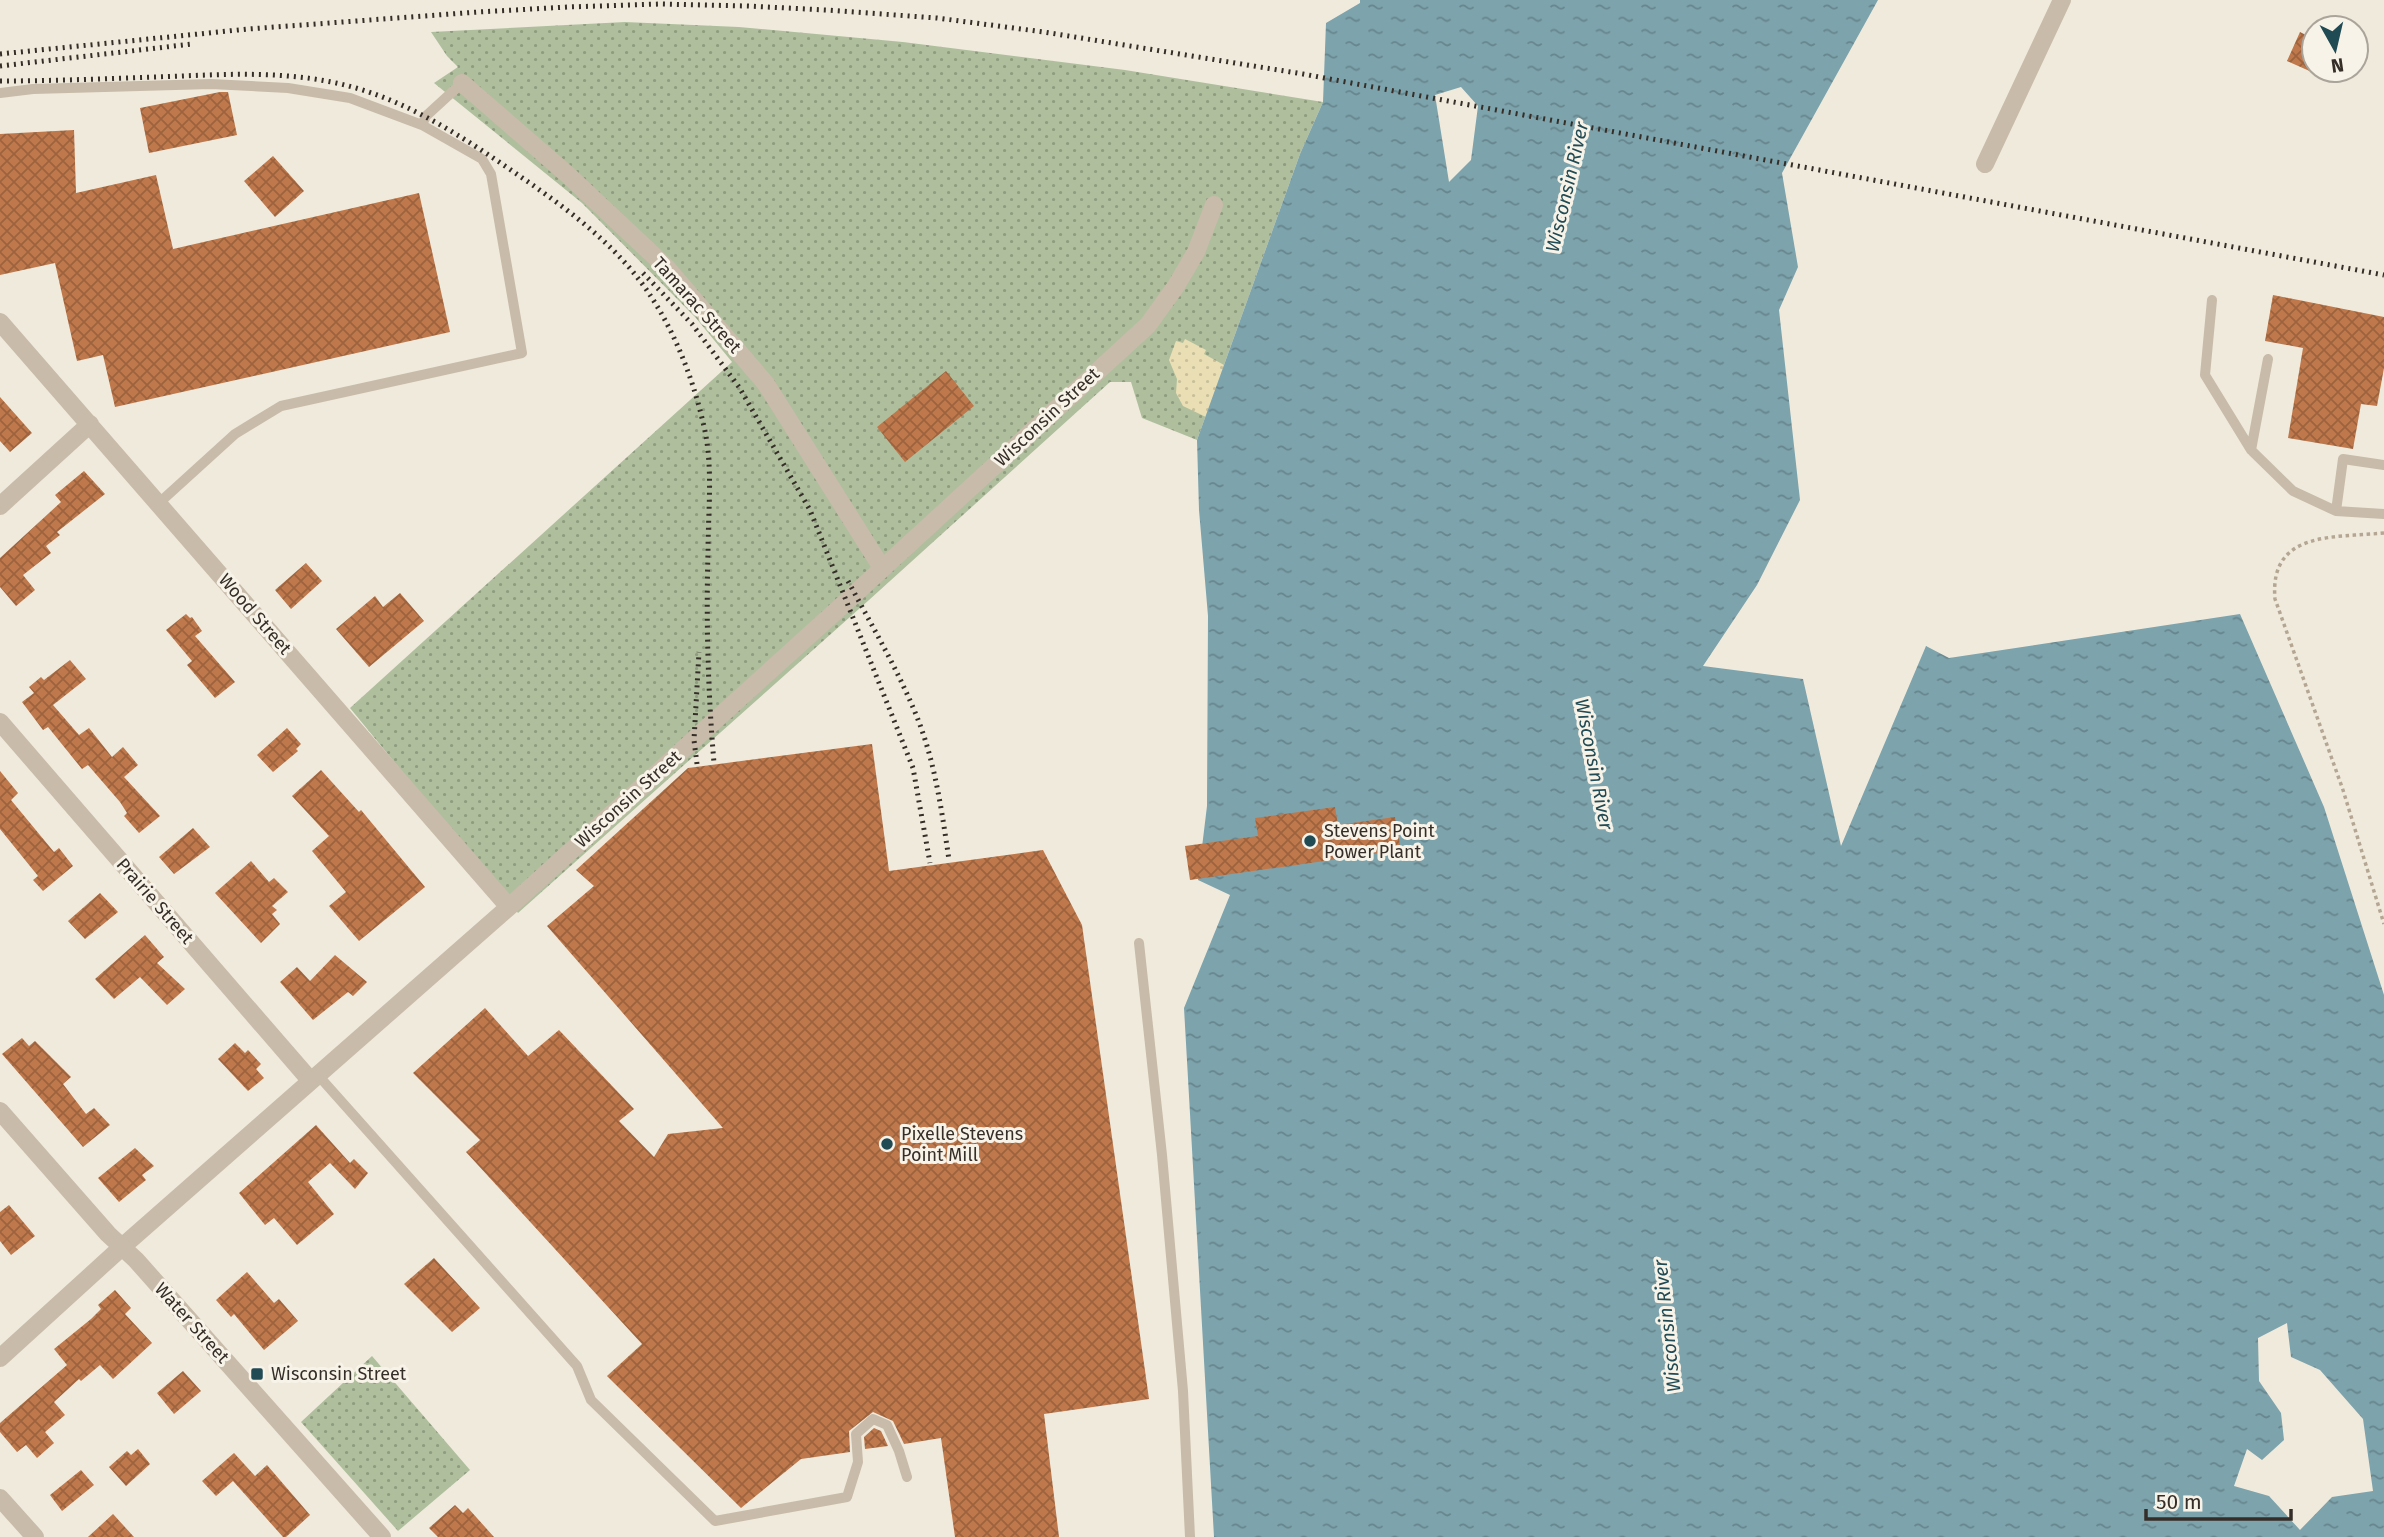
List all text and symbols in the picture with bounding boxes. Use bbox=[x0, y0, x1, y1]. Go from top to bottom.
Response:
north arrow bbox=[2300, 14, 2370, 84]
text: N bbox=[2329, 53, 2345, 78]
water label: Wisconsin River bbox=[1541, 119, 1593, 254]
street label: Tamarac Street bbox=[648, 252, 746, 358]
street label: Wisconsin Street bbox=[990, 362, 1104, 471]
street label: Wood Street bbox=[214, 569, 296, 659]
water label: Wisconsin River bbox=[1570, 696, 1618, 832]
street label: Wisconsin Street bbox=[570, 745, 686, 852]
place label: Stevens Point Power Plant bbox=[1324, 820, 1435, 863]
marker: Stevens Point Power Plant bbox=[1302, 833, 1318, 849]
street label: Prairie Street bbox=[112, 854, 199, 949]
place label: Pixelle Stevens Point Mill bbox=[901, 1123, 1023, 1166]
marker: Pixelle Stevens Point Mill bbox=[879, 1136, 895, 1152]
water label: Wisconsin River bbox=[1649, 1258, 1685, 1393]
street label: Water Street bbox=[150, 1278, 234, 1368]
place label: Wisconsin Street bbox=[271, 1363, 407, 1385]
marker: Wisconsin Street bbox=[249, 1366, 265, 1382]
scale bar bbox=[2146, 1478, 2291, 1522]
text: 50 m bbox=[2156, 1489, 2202, 1515]

